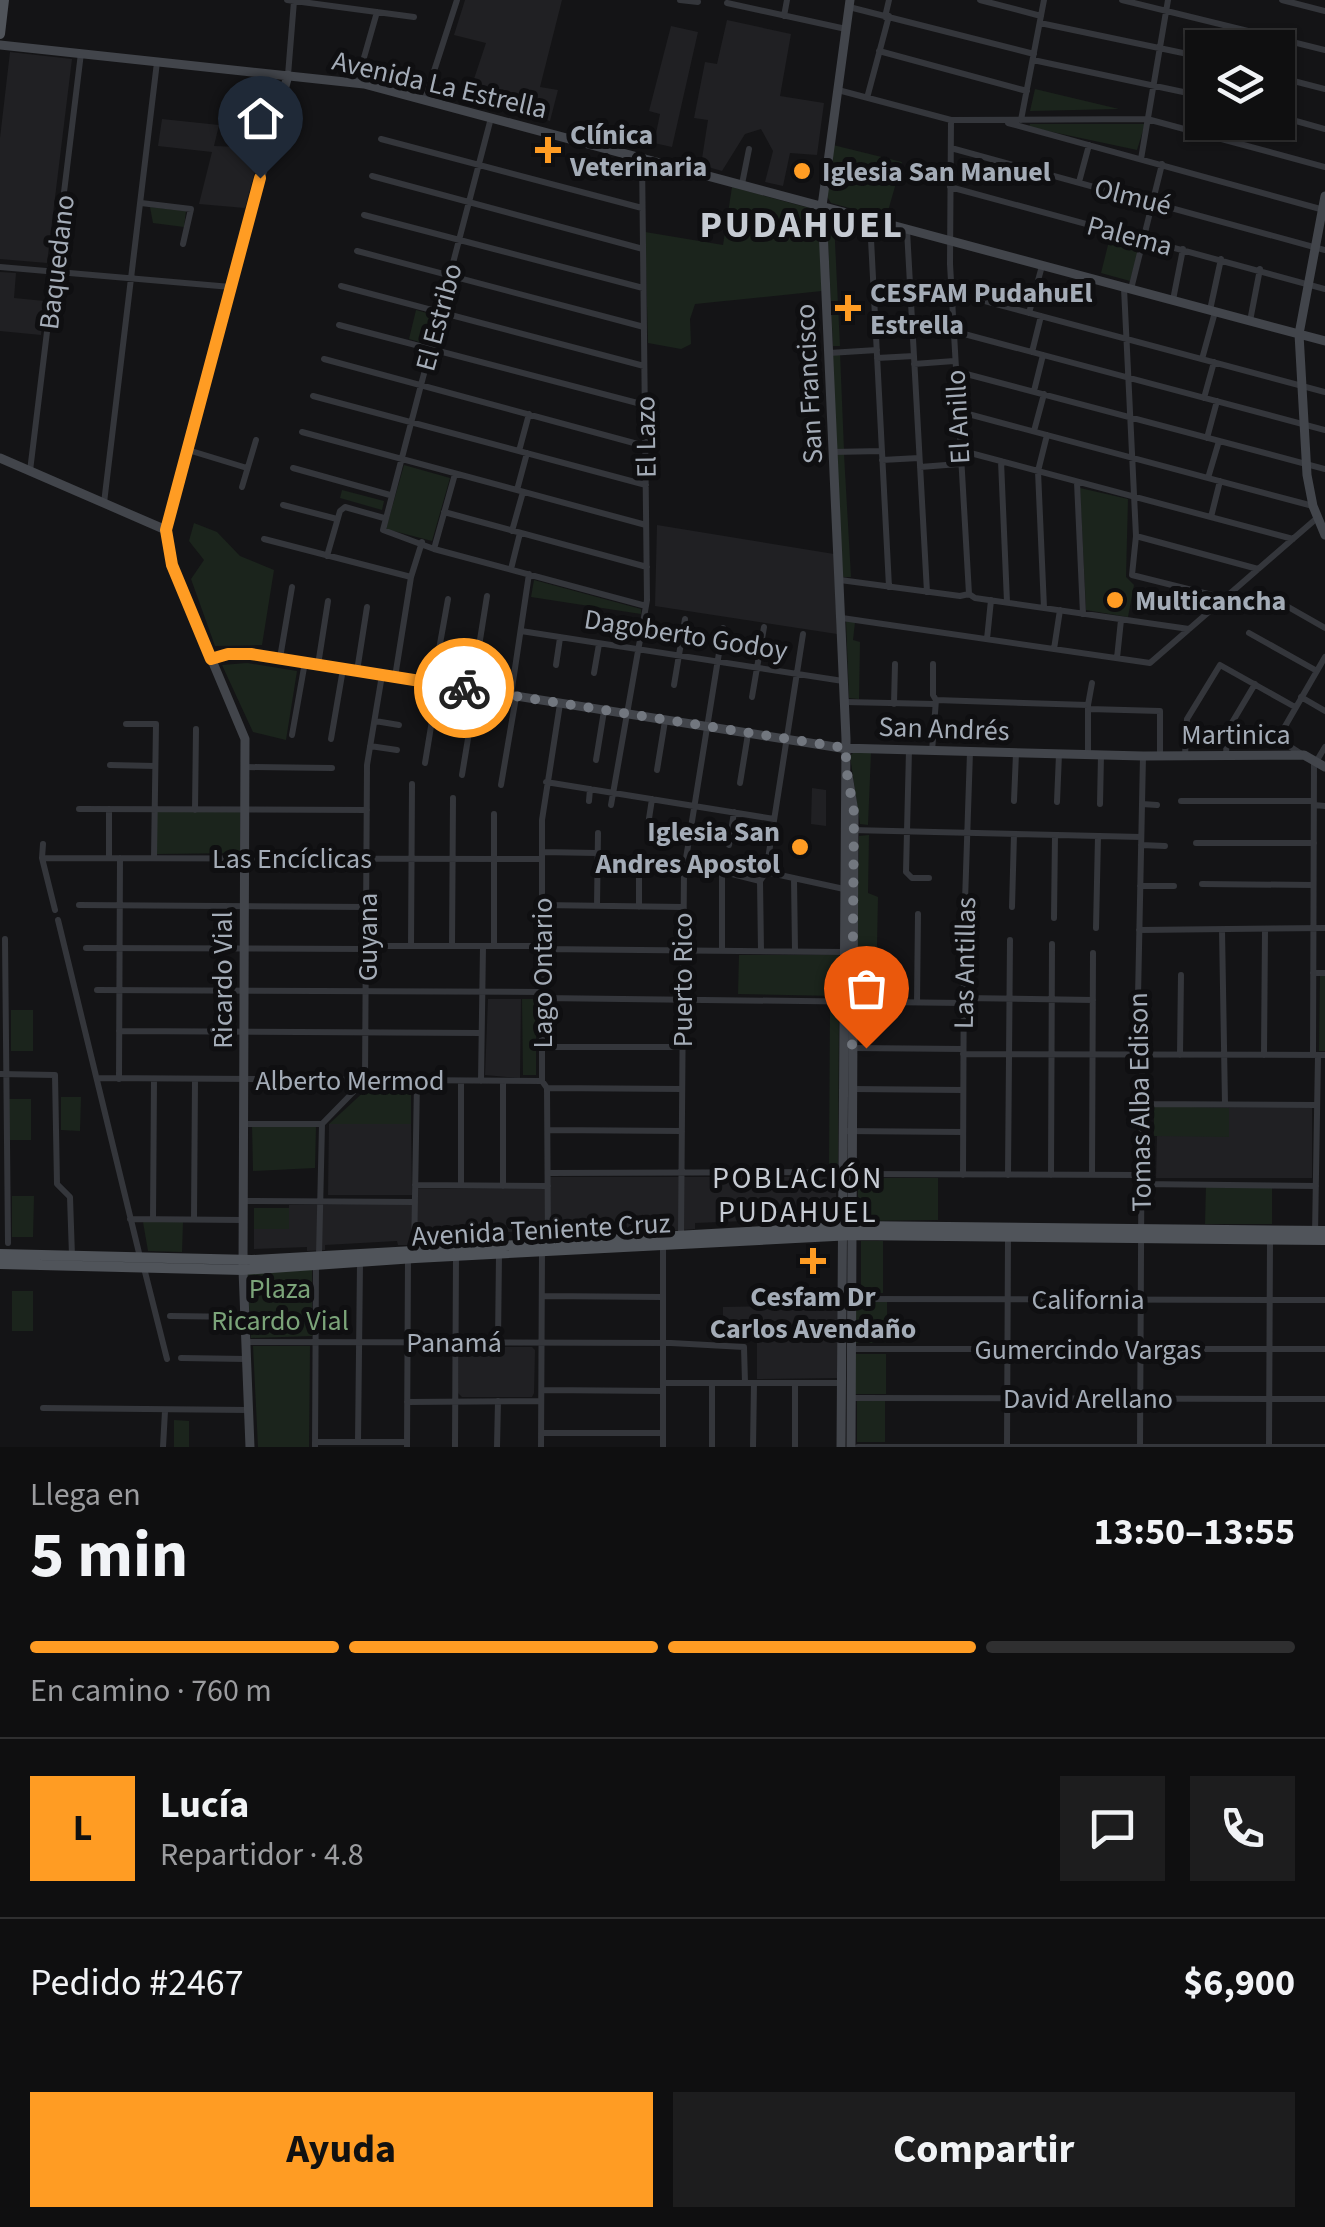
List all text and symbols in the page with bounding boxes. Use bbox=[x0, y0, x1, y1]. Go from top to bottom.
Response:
map controls bbox=[1185, 30, 1295, 140]
button: layers bbox=[1185, 30, 1295, 140]
street label: Avenida La Estrella bbox=[328, 41, 551, 129]
pin bbox=[218, 76, 303, 179]
icon: home bbox=[233, 91, 288, 146]
place label: Clínica Veterinaria bbox=[569, 115, 707, 187]
marker: Clínica Veterinaria bbox=[535, 137, 561, 163]
place label: Iglesia San Manuel bbox=[822, 152, 1051, 192]
marker: Iglesia San Manuel bbox=[791, 160, 813, 182]
street label: Olmué bbox=[1090, 168, 1175, 226]
street label: Baquedano bbox=[29, 192, 85, 332]
district label: PUDAHUEL bbox=[700, 198, 904, 252]
street label: Palema bbox=[1082, 205, 1177, 267]
street label: El Estribo bbox=[405, 259, 473, 376]
place label: CESFAM PudahuEl Estrella bbox=[870, 273, 1092, 345]
marker: CESFAM PudahuEl Estrella bbox=[835, 295, 861, 321]
street label: San Francisco bbox=[785, 303, 833, 465]
street label: El Anillo bbox=[936, 369, 980, 465]
street label: El Lazo bbox=[625, 396, 667, 478]
place label: Multicancha bbox=[1135, 581, 1286, 621]
marker: Multicancha bbox=[1104, 589, 1126, 611]
street label: Dagoberto Godoy bbox=[581, 599, 790, 671]
courier bbox=[414, 638, 514, 738]
icon: bike bbox=[437, 661, 492, 716]
street label: San Andrés bbox=[878, 707, 1010, 751]
street label: Martinica bbox=[1181, 715, 1291, 755]
place label: Iglesia San Andres Apostol bbox=[594, 812, 780, 884]
marker: Iglesia San Andres Apostol bbox=[789, 836, 811, 858]
street label: Las Encíclicas bbox=[212, 839, 372, 879]
street label: Guyana bbox=[348, 893, 388, 981]
street label: Las Antillas bbox=[944, 897, 986, 1029]
street label: Lago Ontario bbox=[523, 898, 563, 1048]
street label: Ricardo Vial bbox=[203, 911, 243, 1049]
street label: Puerto Rico bbox=[663, 913, 703, 1047]
pin bbox=[824, 946, 909, 1049]
icon: bag bbox=[839, 961, 894, 1016]
street label: Tomas Alba Edison bbox=[1118, 992, 1162, 1212]
street label: Alberto Mermod bbox=[255, 1061, 445, 1101]
district label: POBLACIÓN PUDAHUEL bbox=[712, 1157, 884, 1234]
street label: Avenida Teniente Cruz bbox=[411, 1203, 672, 1257]
marker: Cesfam Dr Carlos Avendaño bbox=[800, 1248, 826, 1274]
park label: Plaza Ricardo Vial bbox=[211, 1269, 349, 1341]
place label: Cesfam Dr Carlos Avendaño bbox=[710, 1277, 916, 1349]
street label: California bbox=[1031, 1280, 1145, 1320]
street label: Panamá bbox=[406, 1323, 502, 1363]
street label: Gumercindo Vargas bbox=[974, 1330, 1202, 1370]
street label: David Arellano bbox=[1003, 1379, 1173, 1419]
text: Llega en bbox=[30, 1472, 141, 1518]
text: 13:50–13:55 bbox=[1093, 1505, 1295, 1559]
text: 5 min bbox=[30, 1509, 188, 1602]
text: En camino · 760 m bbox=[30, 1668, 272, 1714]
button: chat bbox=[1060, 1776, 1165, 1881]
button: phone bbox=[1190, 1776, 1295, 1881]
text: Lucía bbox=[160, 1778, 249, 1832]
text: L bbox=[73, 1801, 92, 1855]
text: Repartidor · 4.8 bbox=[160, 1832, 364, 1878]
text: Pedido #2467 bbox=[30, 1956, 244, 2010]
text: $6,900 bbox=[1183, 1956, 1295, 2010]
button: Ayuda bbox=[30, 2092, 653, 2207]
button: Compartir bbox=[673, 2092, 1295, 2207]

